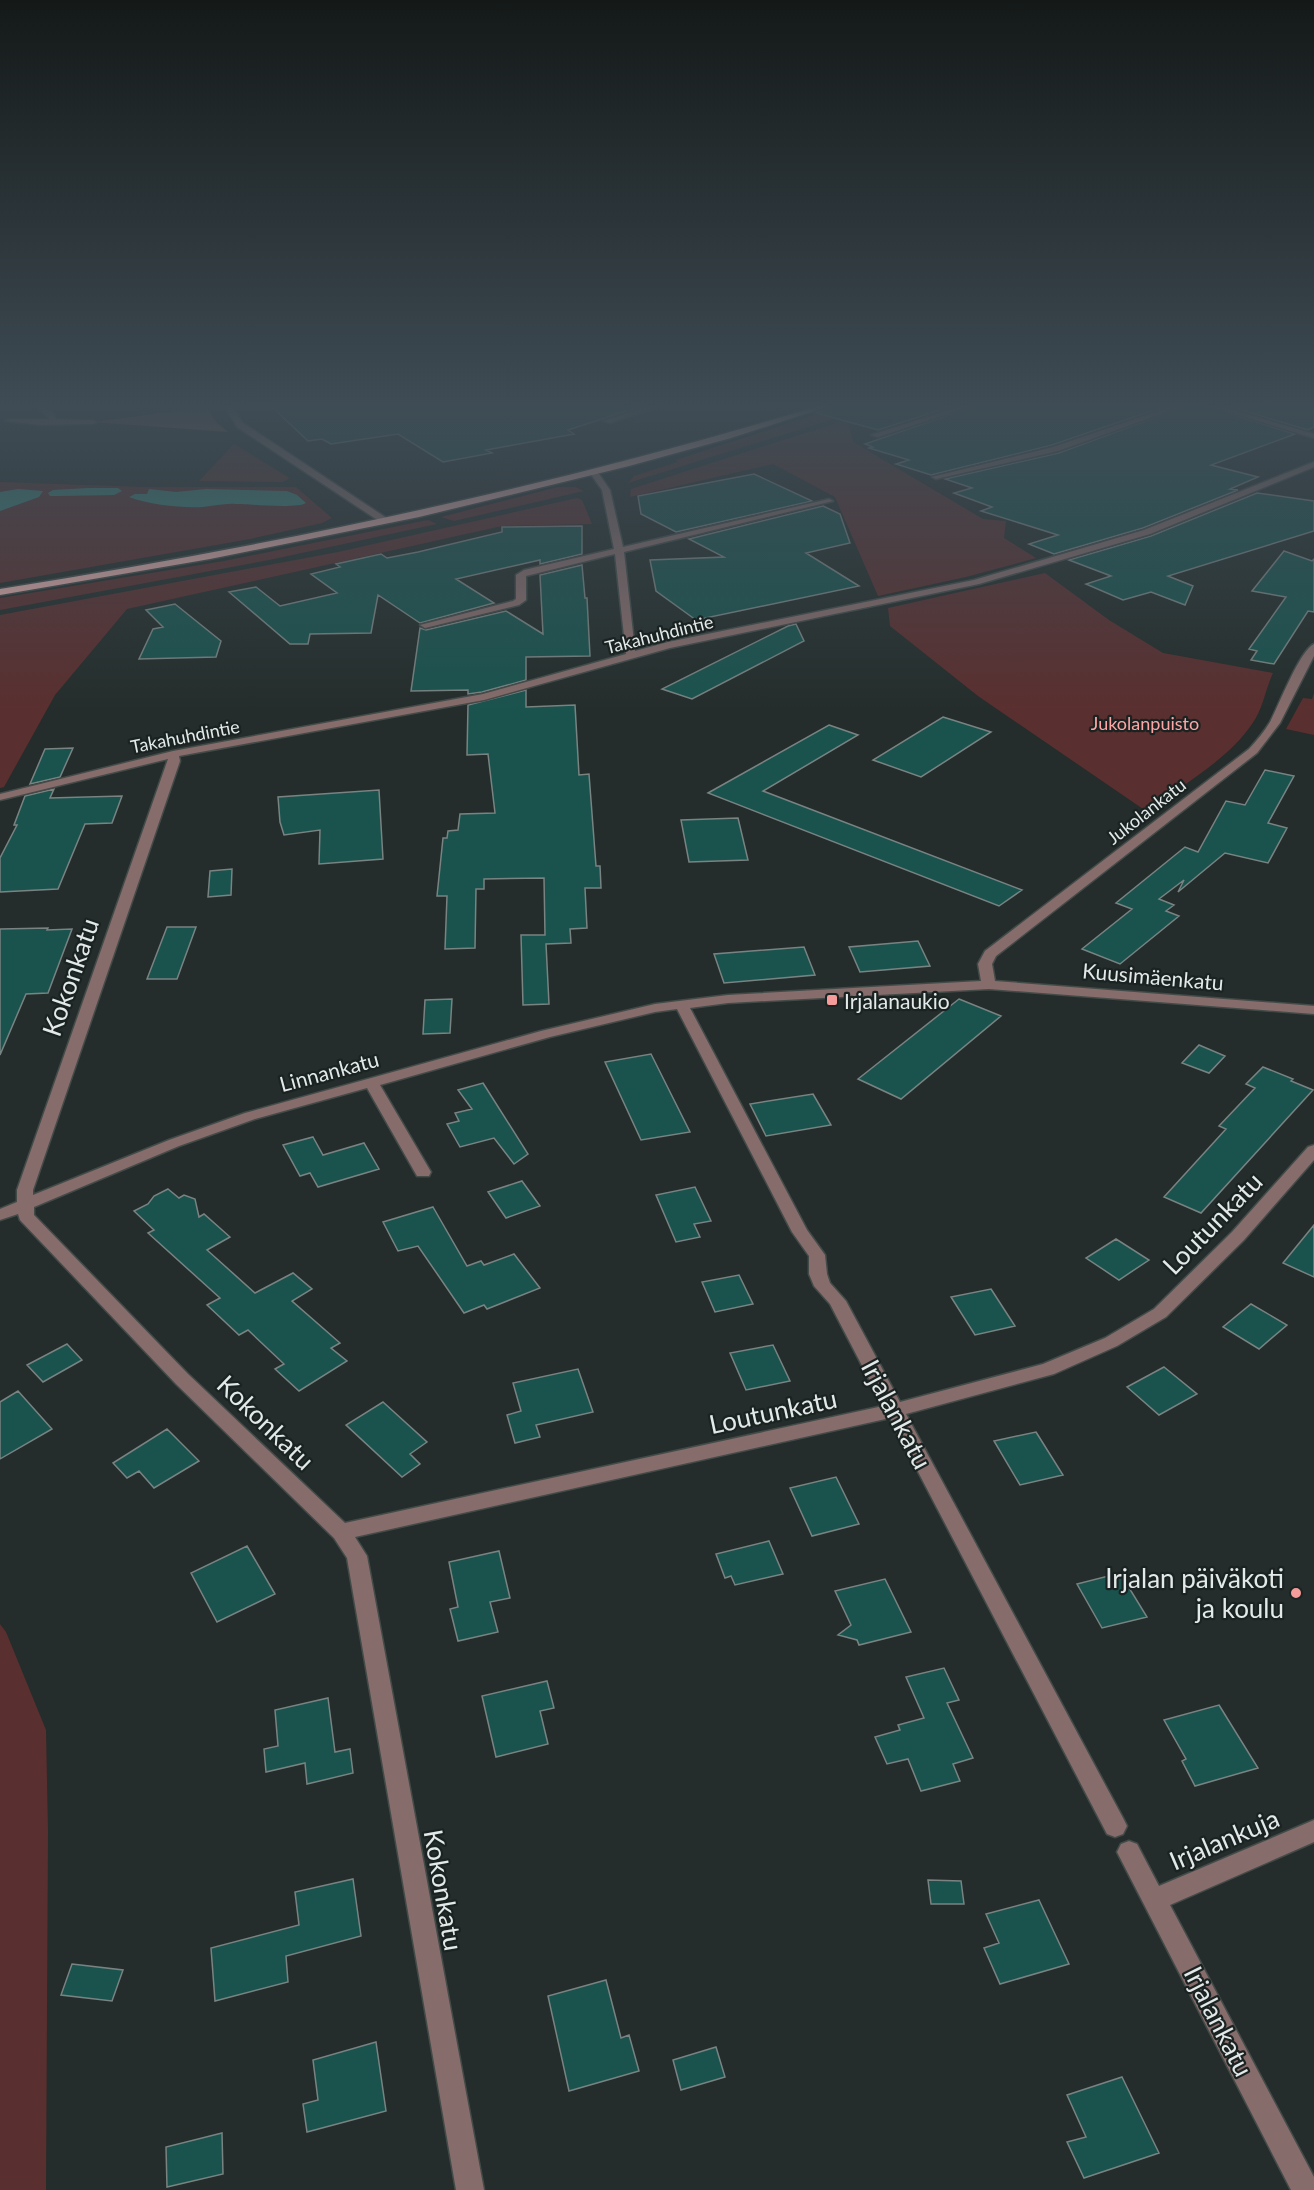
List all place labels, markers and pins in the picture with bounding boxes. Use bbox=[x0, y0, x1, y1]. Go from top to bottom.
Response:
place label: Irjalanaukio bbox=[844, 988, 950, 1013]
marker: Irjalanaukio bbox=[825, 993, 839, 1007]
place label: Irjalan päiväkoti ja koulu bbox=[1105, 1562, 1284, 1624]
marker: Irjalan päiväkoti ja koulu bbox=[1289, 1586, 1303, 1600]

